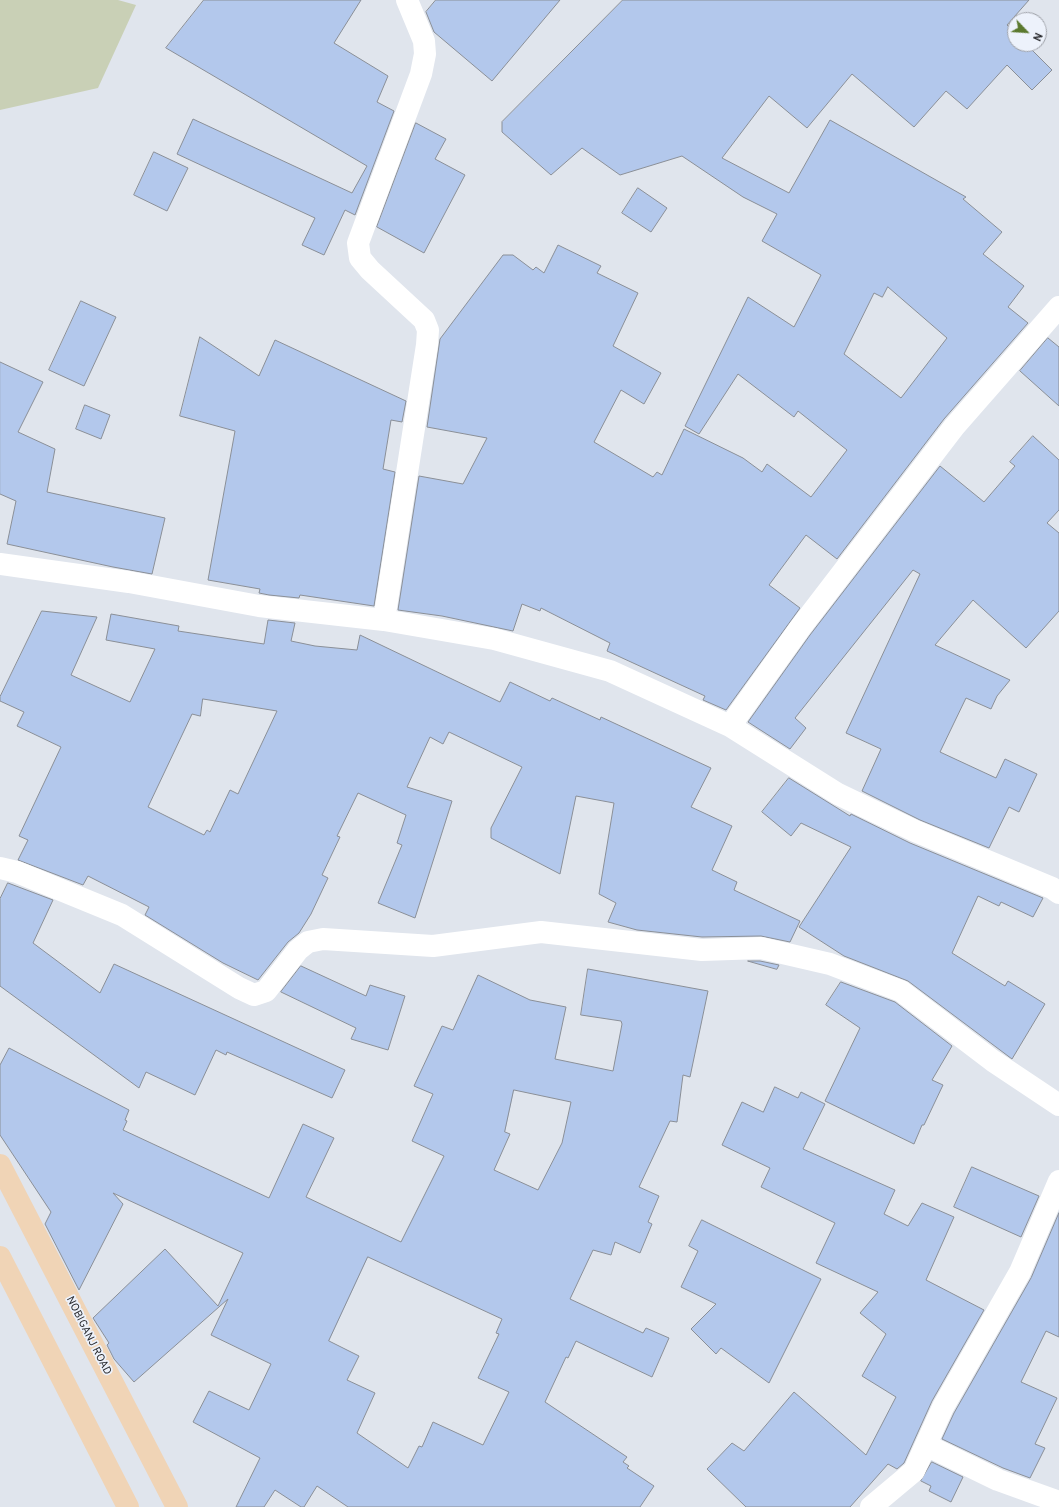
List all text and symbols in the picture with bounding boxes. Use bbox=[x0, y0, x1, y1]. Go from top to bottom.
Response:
north arrow bbox=[1007, 12, 1047, 52]
text: N bbox=[1029, 30, 1045, 43]
street label: NOBIGANJ ROAD bbox=[62, 1294, 114, 1378]

